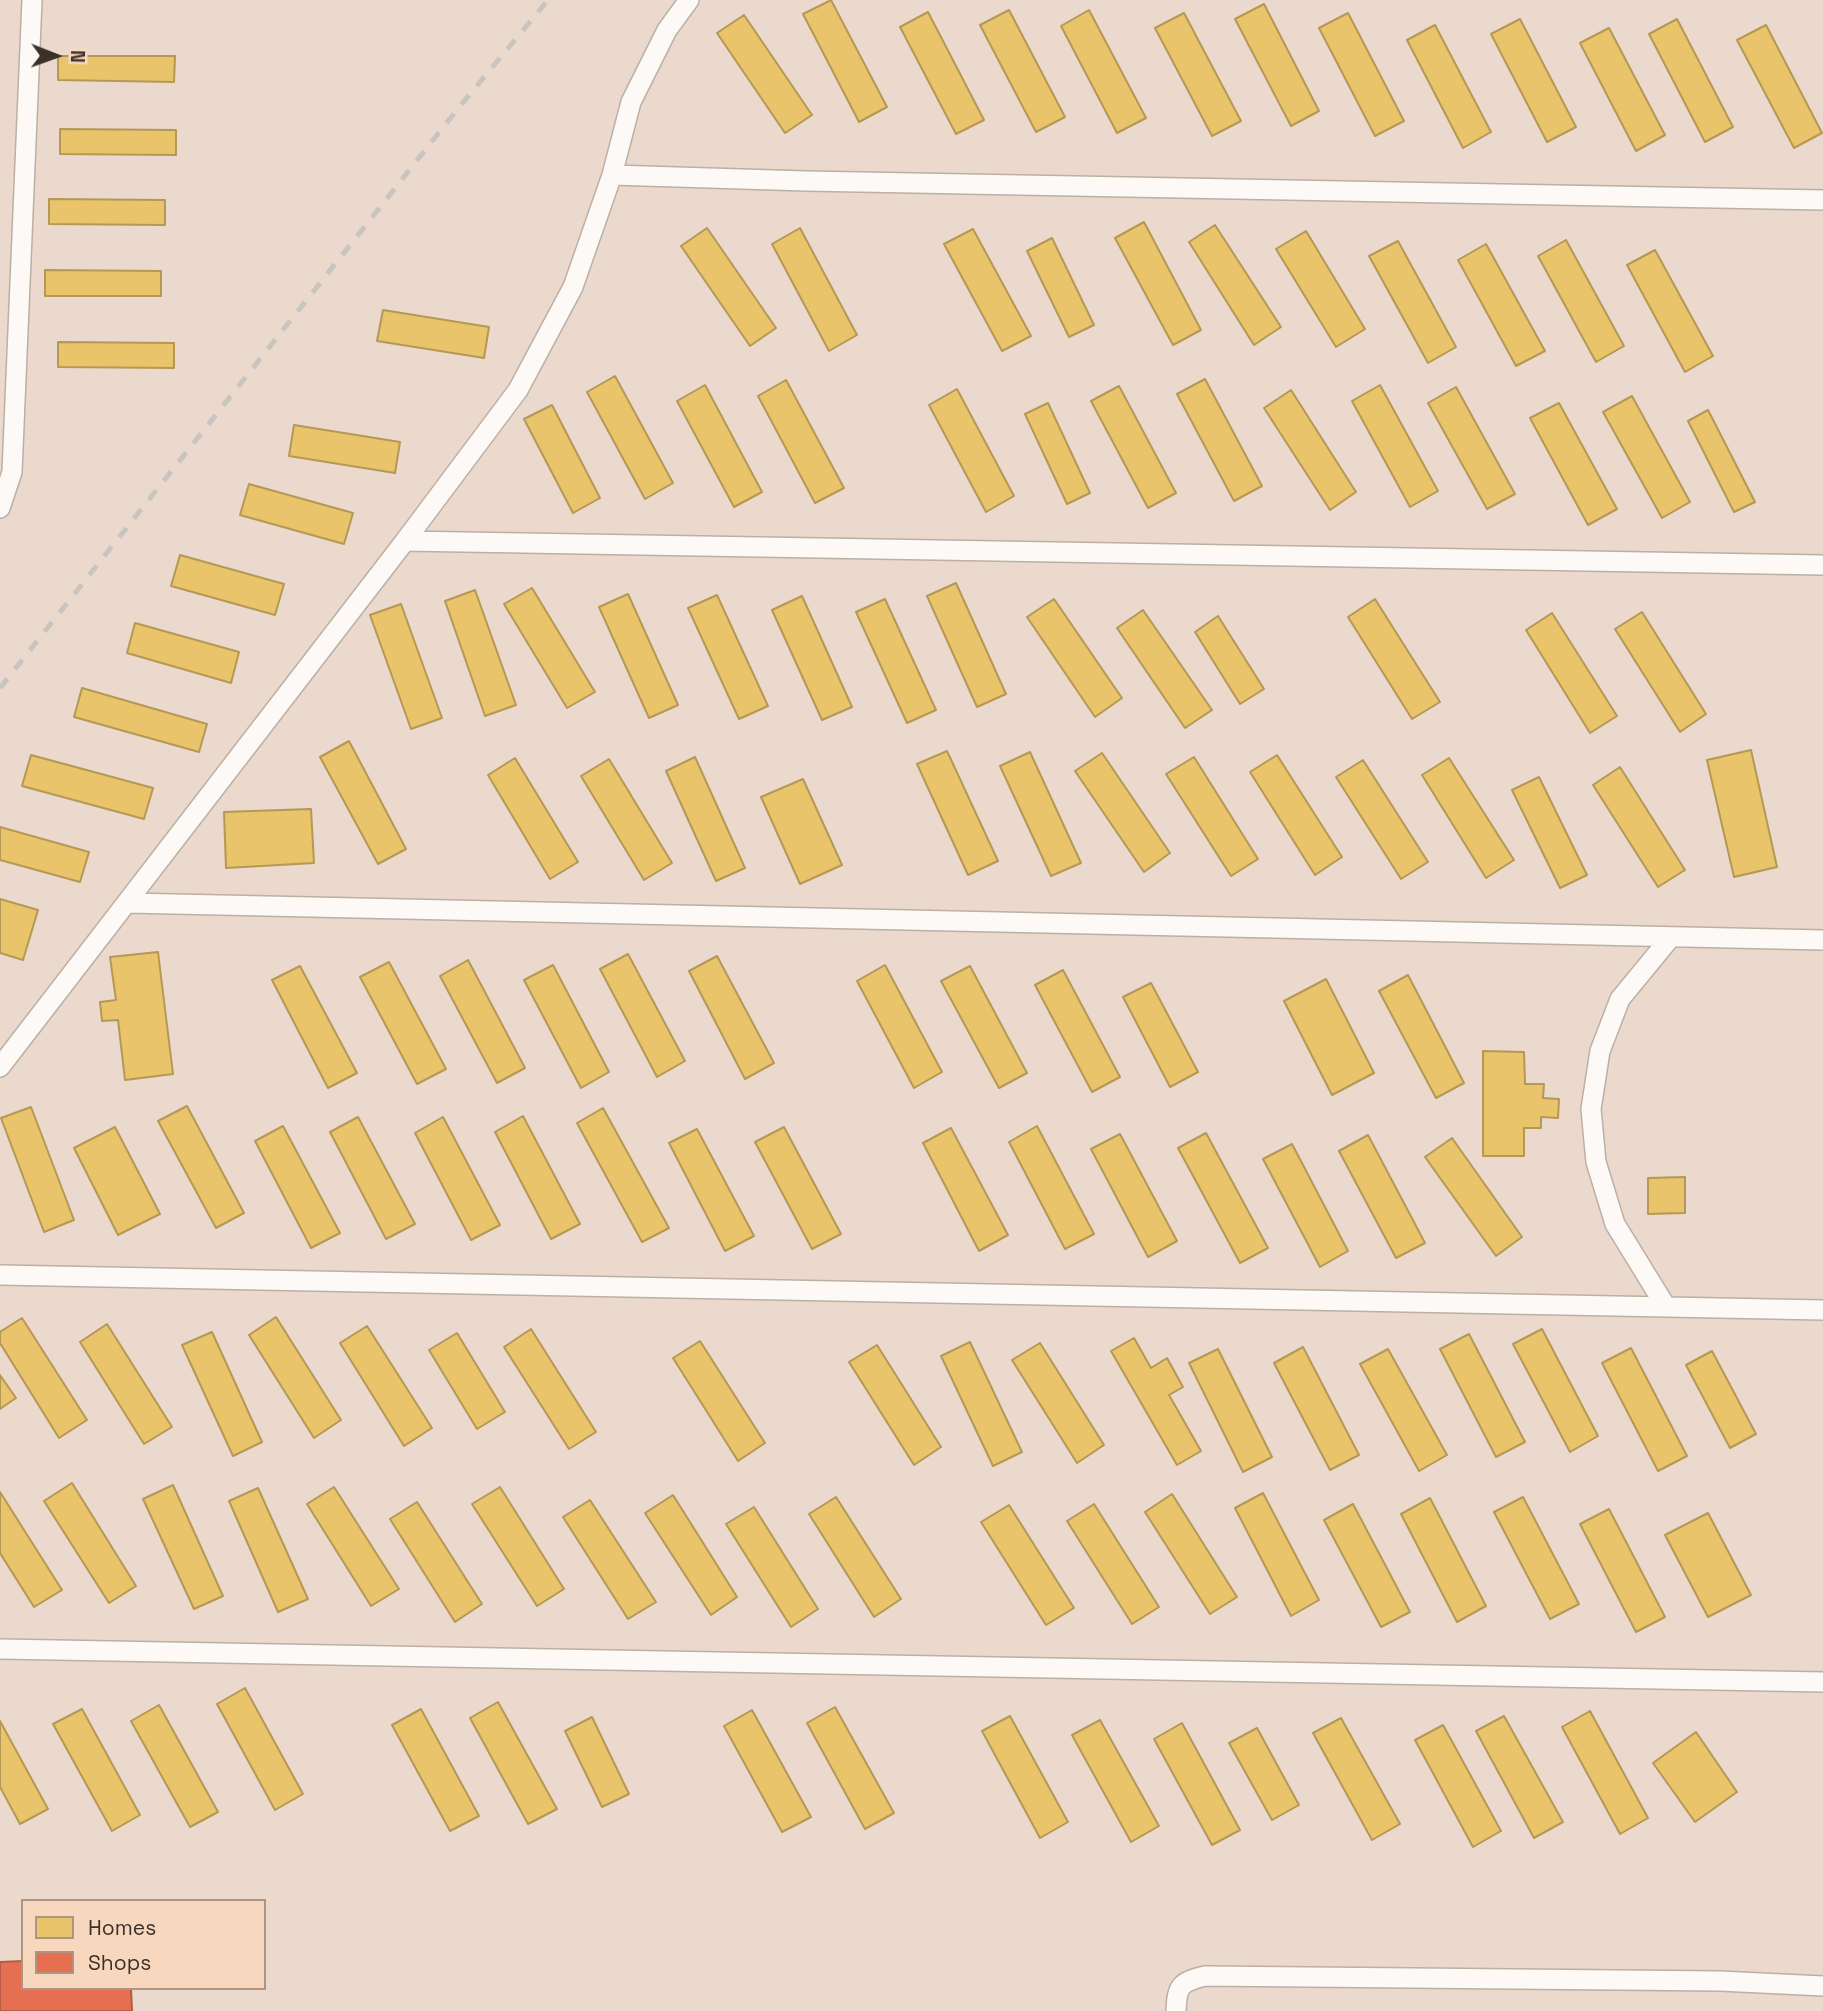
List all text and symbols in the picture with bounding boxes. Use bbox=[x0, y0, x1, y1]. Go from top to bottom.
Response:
north arrow bbox=[21, 21, 91, 91]
text: N bbox=[65, 50, 90, 63]
legend bbox=[21, 1899, 266, 1990]
text: Homes bbox=[88, 1914, 156, 1941]
text: Shops bbox=[88, 1949, 151, 1976]

